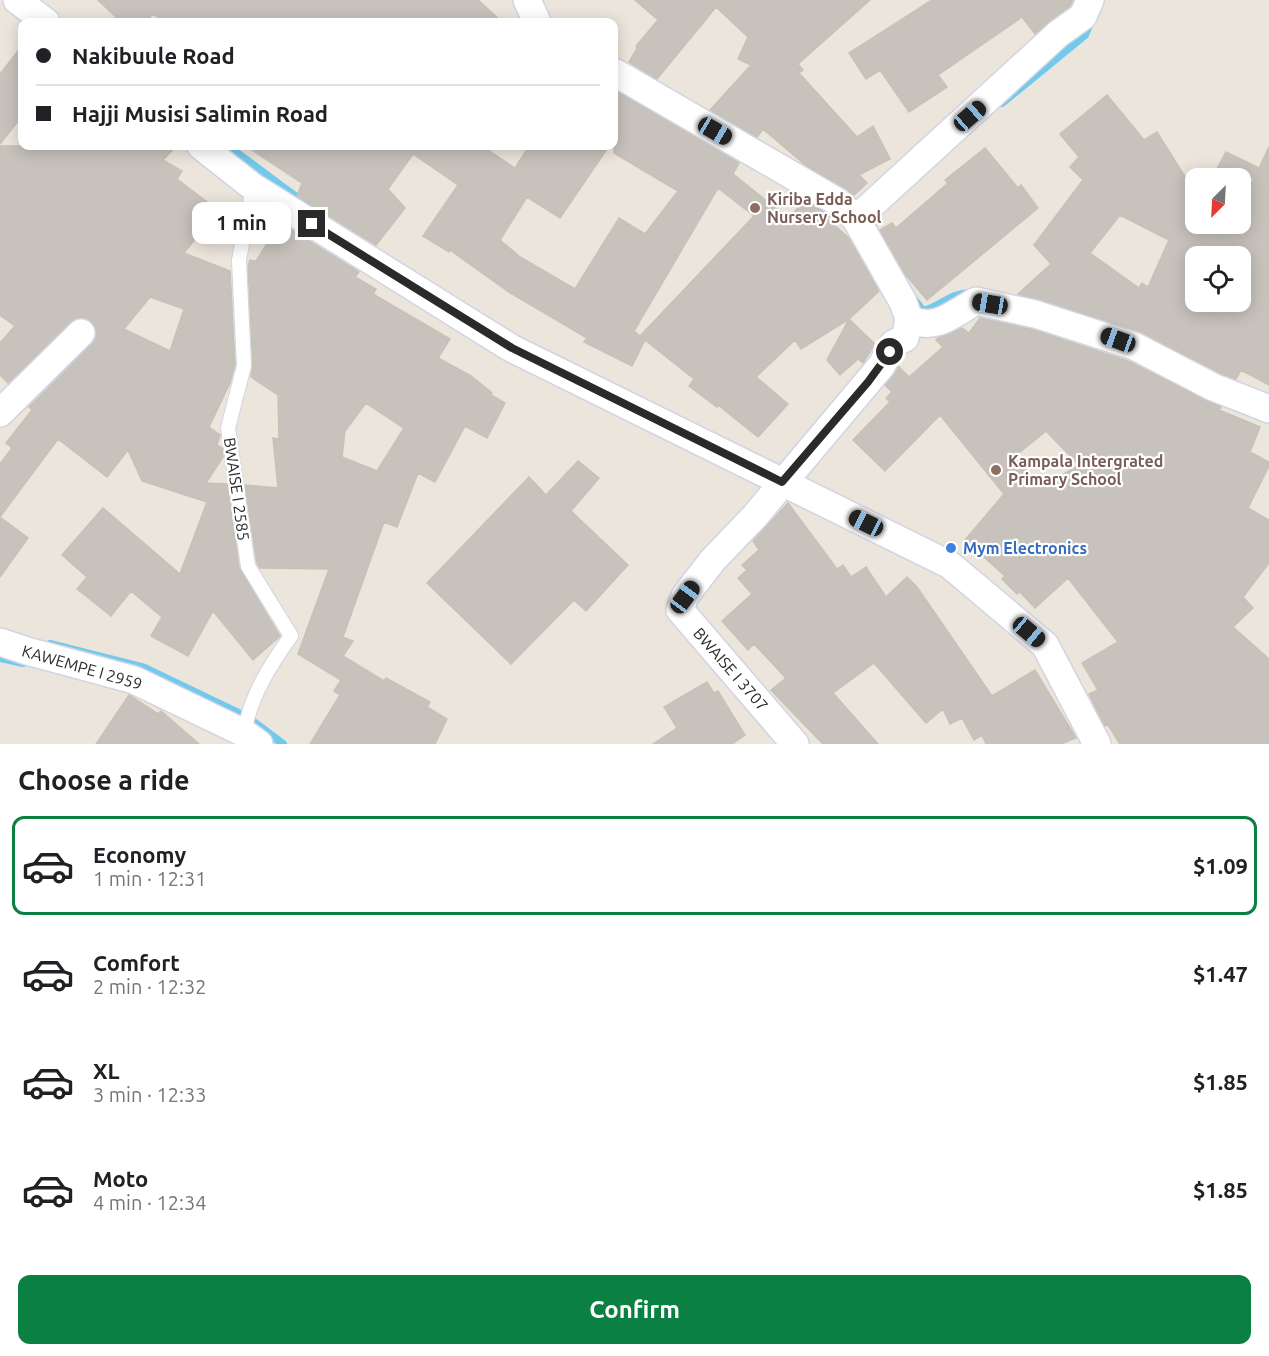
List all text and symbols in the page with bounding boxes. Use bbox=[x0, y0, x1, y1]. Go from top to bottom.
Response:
text: Nakibuule Road bbox=[72, 43, 235, 68]
car bbox=[951, 97, 989, 135]
text: Hajji Musisi Salimin Road bbox=[72, 101, 328, 126]
car bbox=[695, 114, 735, 148]
north arrow bbox=[1185, 168, 1251, 234]
map controls bbox=[1185, 168, 1251, 312]
place label: Kiriba Edda Nursery School bbox=[767, 190, 882, 226]
marker: Kiriba Edda Nursery School bbox=[748, 201, 762, 215]
callout: 1 min bbox=[192, 203, 291, 245]
route end bbox=[298, 210, 325, 237]
text: 1 min bbox=[216, 211, 267, 234]
button: locate bbox=[1185, 246, 1251, 312]
car bbox=[971, 292, 1009, 316]
car bbox=[1098, 325, 1138, 355]
route start bbox=[876, 338, 903, 365]
street label: BWAISE I 2585 bbox=[221, 436, 253, 542]
place label: Kampala Intergrated Primary School bbox=[1008, 452, 1163, 488]
marker: Kampala Intergrated Primary School bbox=[989, 463, 1003, 477]
car bbox=[846, 507, 886, 539]
place label: Mym Electronics bbox=[963, 539, 1087, 557]
marker: Mym Electronics bbox=[944, 541, 958, 555]
car bbox=[667, 577, 703, 617]
car bbox=[1009, 614, 1049, 650]
street label: BWAISE I 3707 bbox=[690, 624, 772, 714]
street label: KAWEMPE I 2959 bbox=[20, 641, 144, 693]
text: Choose a ride bbox=[18, 765, 190, 795]
icon: car bbox=[21, 839, 75, 893]
text: Economy bbox=[93, 842, 186, 867]
text: $1.09 bbox=[1193, 853, 1248, 878]
text: 1 min · 12:31 bbox=[93, 867, 207, 890]
icon: car bbox=[21, 947, 75, 1001]
text: Comfort bbox=[93, 950, 180, 975]
text: $1.47 bbox=[1193, 961, 1248, 986]
text: 2 min · 12:32 bbox=[93, 975, 207, 998]
icon: car bbox=[21, 1055, 75, 1109]
text: XL bbox=[93, 1058, 120, 1083]
text: $1.85 bbox=[1193, 1069, 1248, 1094]
text: 3 min · 12:33 bbox=[93, 1083, 207, 1106]
icon: car bbox=[21, 1163, 75, 1217]
text: Moto bbox=[93, 1166, 148, 1191]
text: $1.85 bbox=[1193, 1177, 1248, 1202]
text: 4 min · 12:34 bbox=[93, 1191, 207, 1214]
button: Confirm bbox=[18, 1275, 1251, 1344]

